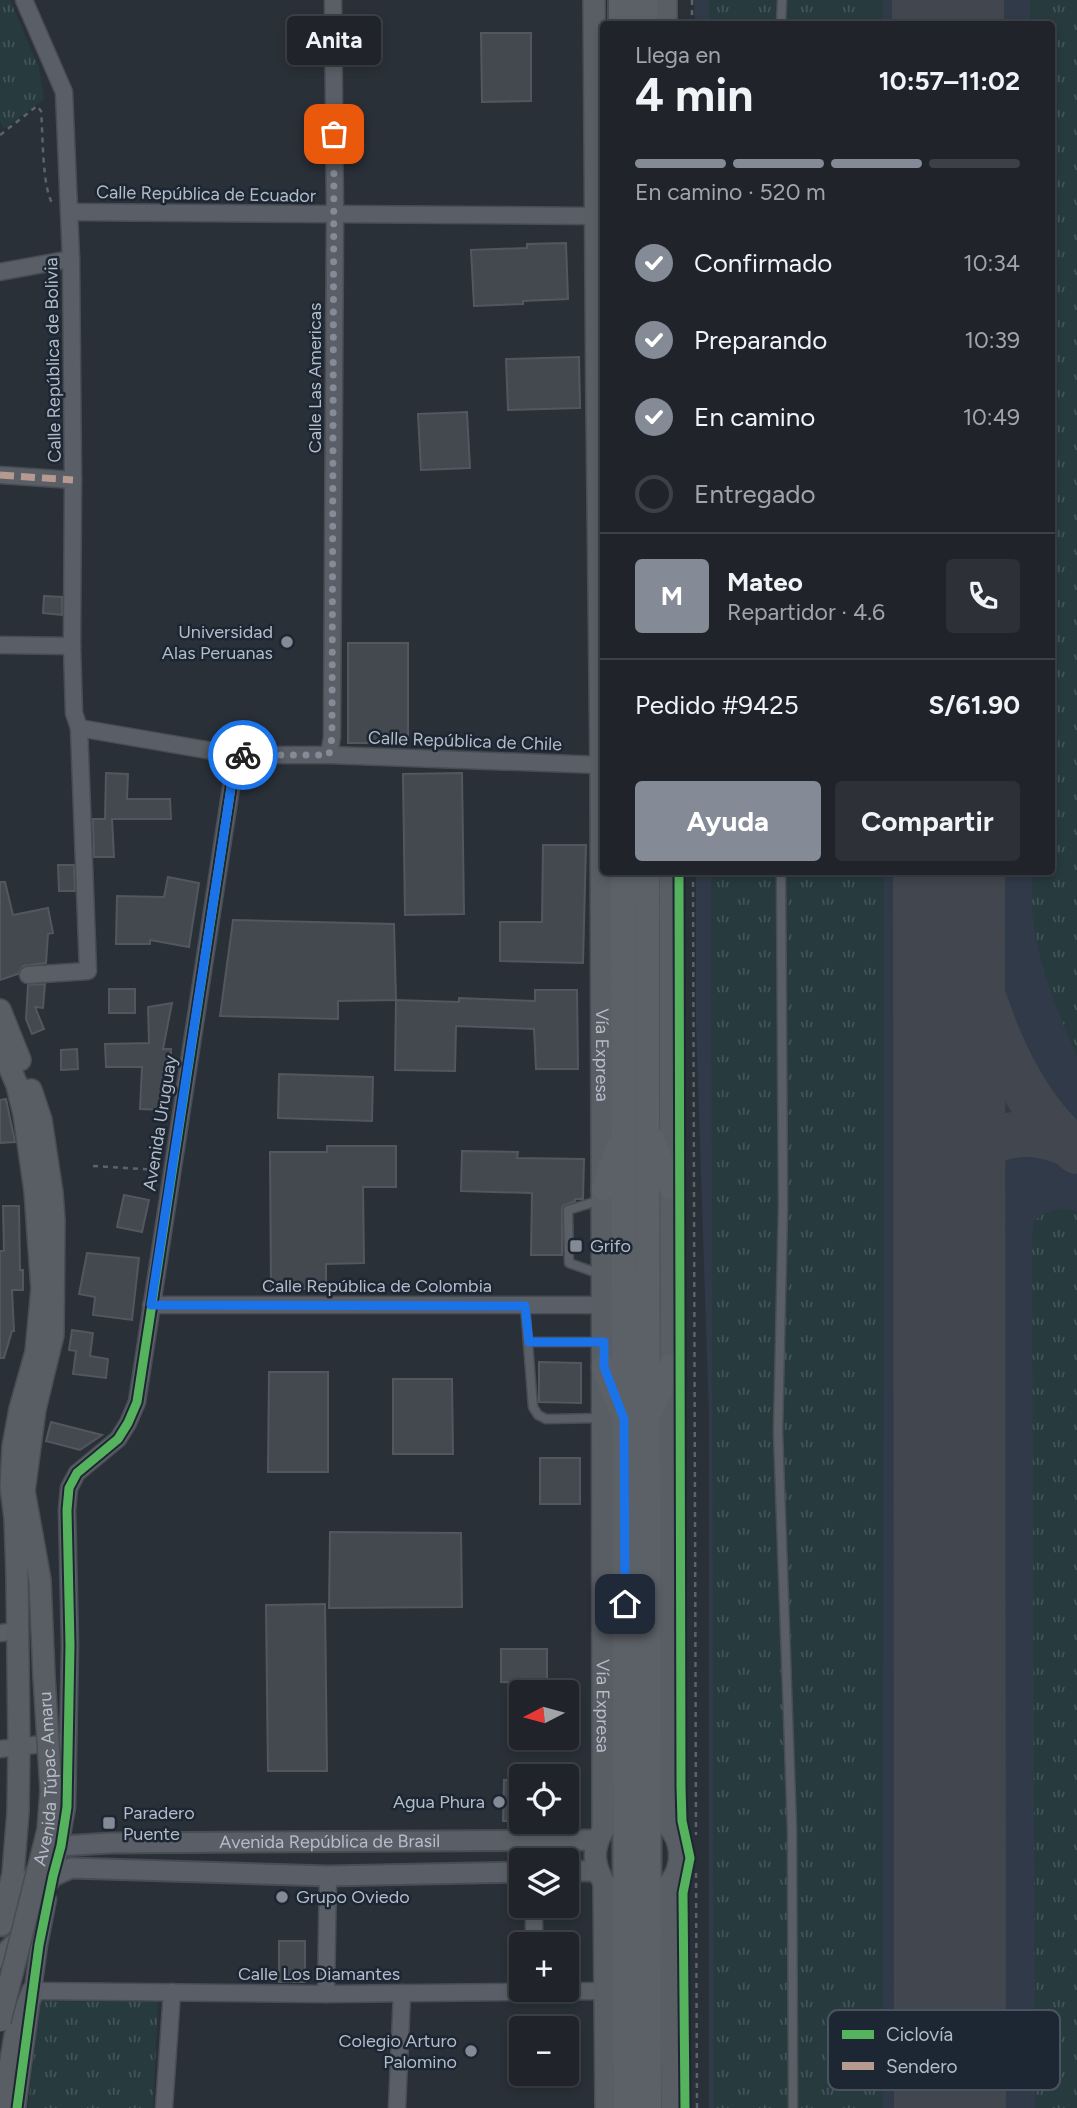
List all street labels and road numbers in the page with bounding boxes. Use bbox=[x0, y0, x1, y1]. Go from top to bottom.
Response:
street label: Calle República de Ecuador bbox=[96, 181, 316, 207]
street label: Calle República de Bolivia bbox=[40, 257, 66, 463]
street label: Calle Las Americas bbox=[304, 303, 326, 453]
street label: Calle República de Chile bbox=[368, 727, 562, 755]
street label: Vía Expresa bbox=[591, 1008, 613, 1102]
street label: Avenida Uruguay bbox=[138, 1053, 182, 1193]
street label: Calle República de Colombia bbox=[262, 1275, 492, 1297]
street label: Vía Expresa bbox=[592, 1659, 614, 1753]
street label: Avenida Túpac Amaru bbox=[28, 1691, 62, 1868]
street label: Avenida República de Brasil bbox=[219, 1830, 440, 1853]
street label: Calle Los Diamantes bbox=[238, 1963, 400, 1985]

